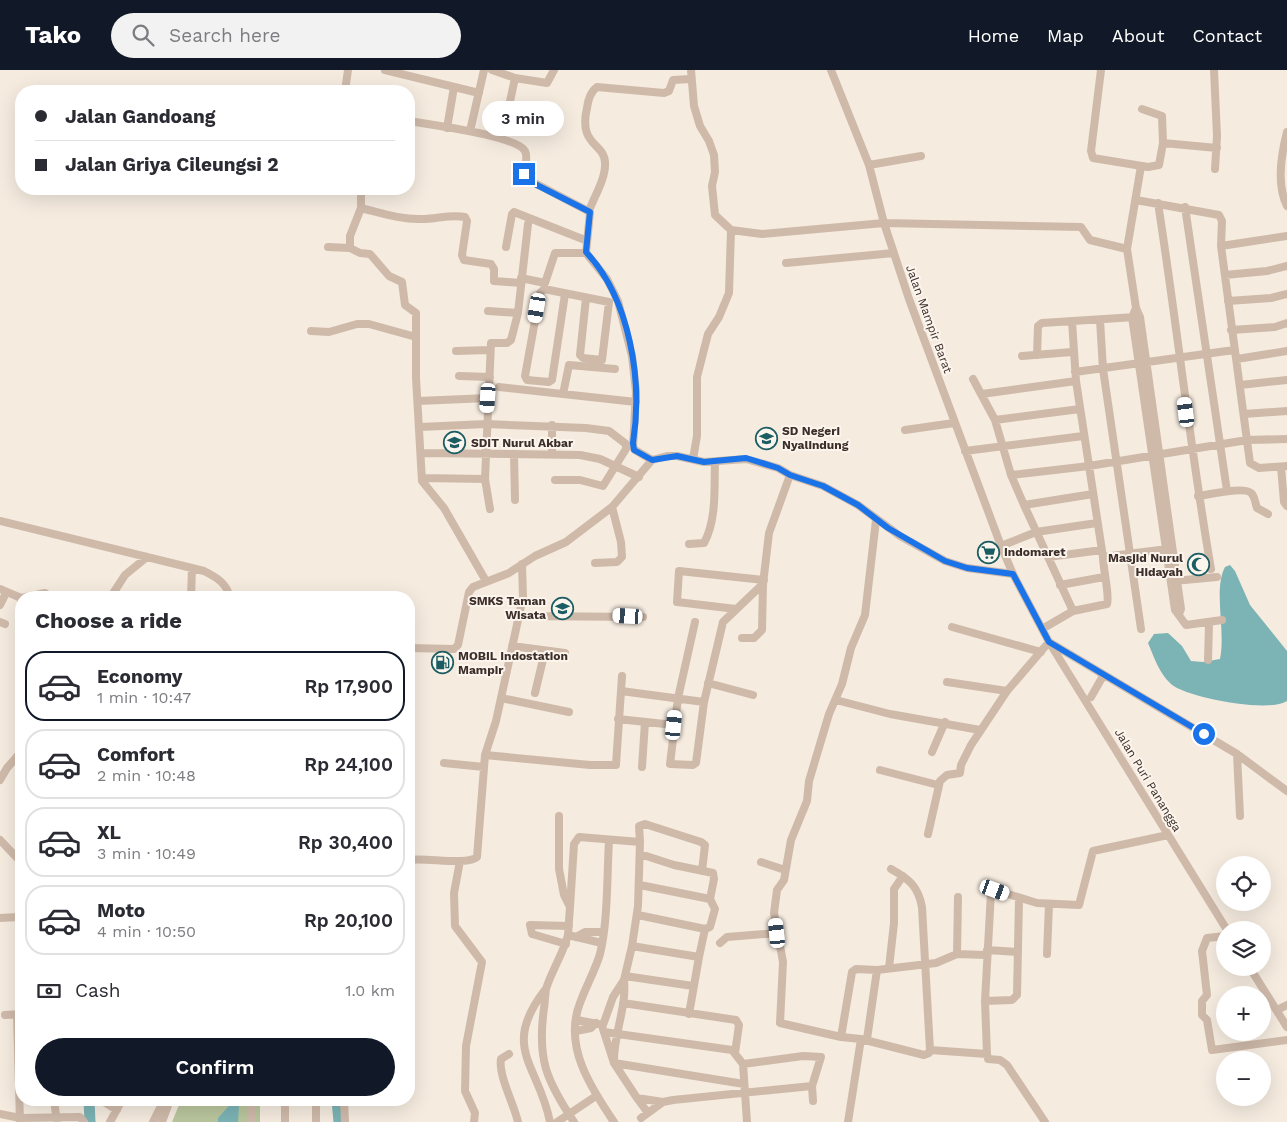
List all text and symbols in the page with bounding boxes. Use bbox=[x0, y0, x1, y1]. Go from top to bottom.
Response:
search box bbox=[111, 13, 461, 58]
text: Tako bbox=[25, 21, 81, 49]
icon: search bbox=[129, 21, 157, 49]
text: Search here bbox=[169, 24, 280, 47]
text: Home bbox=[968, 25, 1019, 46]
text: Map bbox=[1047, 25, 1084, 46]
text: About bbox=[1112, 25, 1164, 46]
text: Contact bbox=[1192, 25, 1262, 46]
callout: 3 min bbox=[483, 102, 565, 136]
text: Jalan Gandoang bbox=[65, 105, 215, 128]
text: 3 min bbox=[501, 109, 545, 128]
text: Jalan Griya Cileungsi 2 bbox=[65, 153, 279, 176]
route end bbox=[513, 163, 535, 185]
street label: Jalan Mampir Barat bbox=[903, 263, 955, 375]
car bbox=[527, 292, 546, 324]
car bbox=[479, 383, 496, 413]
car bbox=[1176, 396, 1195, 428]
place label: SD Negeri Nyalindung bbox=[782, 424, 849, 452]
school or university icon: SD Negeri Nyalindung bbox=[754, 426, 778, 450]
school or university icon: SDIT Nurul Akbar bbox=[443, 431, 467, 455]
place label: SDIT Nurul Akbar bbox=[471, 436, 574, 450]
supermarket icon: Indomaret bbox=[976, 540, 1000, 564]
place label: Indomaret bbox=[1004, 545, 1066, 559]
place label: Masjid Nurul Hidayah bbox=[1108, 551, 1183, 579]
mosque icon: Masjid Nurul Hidayah bbox=[1187, 553, 1211, 577]
place label: SMKS Taman Wisata bbox=[469, 594, 546, 622]
school or university icon: SMKS Taman Wisata bbox=[550, 596, 574, 620]
text: Choose a ride bbox=[35, 608, 182, 633]
car bbox=[612, 608, 643, 624]
place label: MOBIL Indostation Mampir bbox=[458, 649, 568, 677]
fuel station icon: MOBIL Indostation Mampir bbox=[430, 651, 454, 675]
icon: car bbox=[37, 664, 82, 709]
text: Economy bbox=[97, 665, 182, 688]
text: Rp 17,900 bbox=[304, 675, 393, 698]
text: 1 min · 10:47 bbox=[97, 688, 191, 707]
car bbox=[664, 709, 683, 741]
route start bbox=[1193, 723, 1215, 745]
street label: Jalan Puri Panangga bbox=[1112, 726, 1184, 834]
icon: car bbox=[37, 742, 82, 787]
text: Comfort bbox=[97, 743, 175, 766]
text: Rp 24,100 bbox=[304, 753, 393, 776]
text: 2 min · 10:48 bbox=[97, 766, 196, 785]
icon: car bbox=[37, 820, 82, 865]
text: XL bbox=[97, 821, 121, 844]
text: Rp 30,400 bbox=[298, 831, 393, 854]
text: 3 min · 10:49 bbox=[97, 844, 196, 863]
map controls bbox=[1216, 856, 1271, 1106]
button: locate bbox=[1216, 856, 1271, 911]
car bbox=[978, 878, 1011, 902]
icon: car bbox=[37, 898, 82, 943]
text: Moto bbox=[97, 899, 145, 922]
text: Rp 20,100 bbox=[304, 909, 393, 932]
car bbox=[767, 917, 786, 949]
button: layers bbox=[1216, 921, 1271, 976]
text: 4 min · 10:50 bbox=[97, 922, 196, 941]
icon: cash bbox=[35, 977, 63, 1005]
text: Cash bbox=[75, 979, 121, 1002]
text: 1.0 km bbox=[345, 981, 395, 1000]
button: + bbox=[1216, 986, 1271, 1041]
button: Confirm bbox=[35, 1038, 395, 1096]
button: − bbox=[1216, 1051, 1271, 1106]

